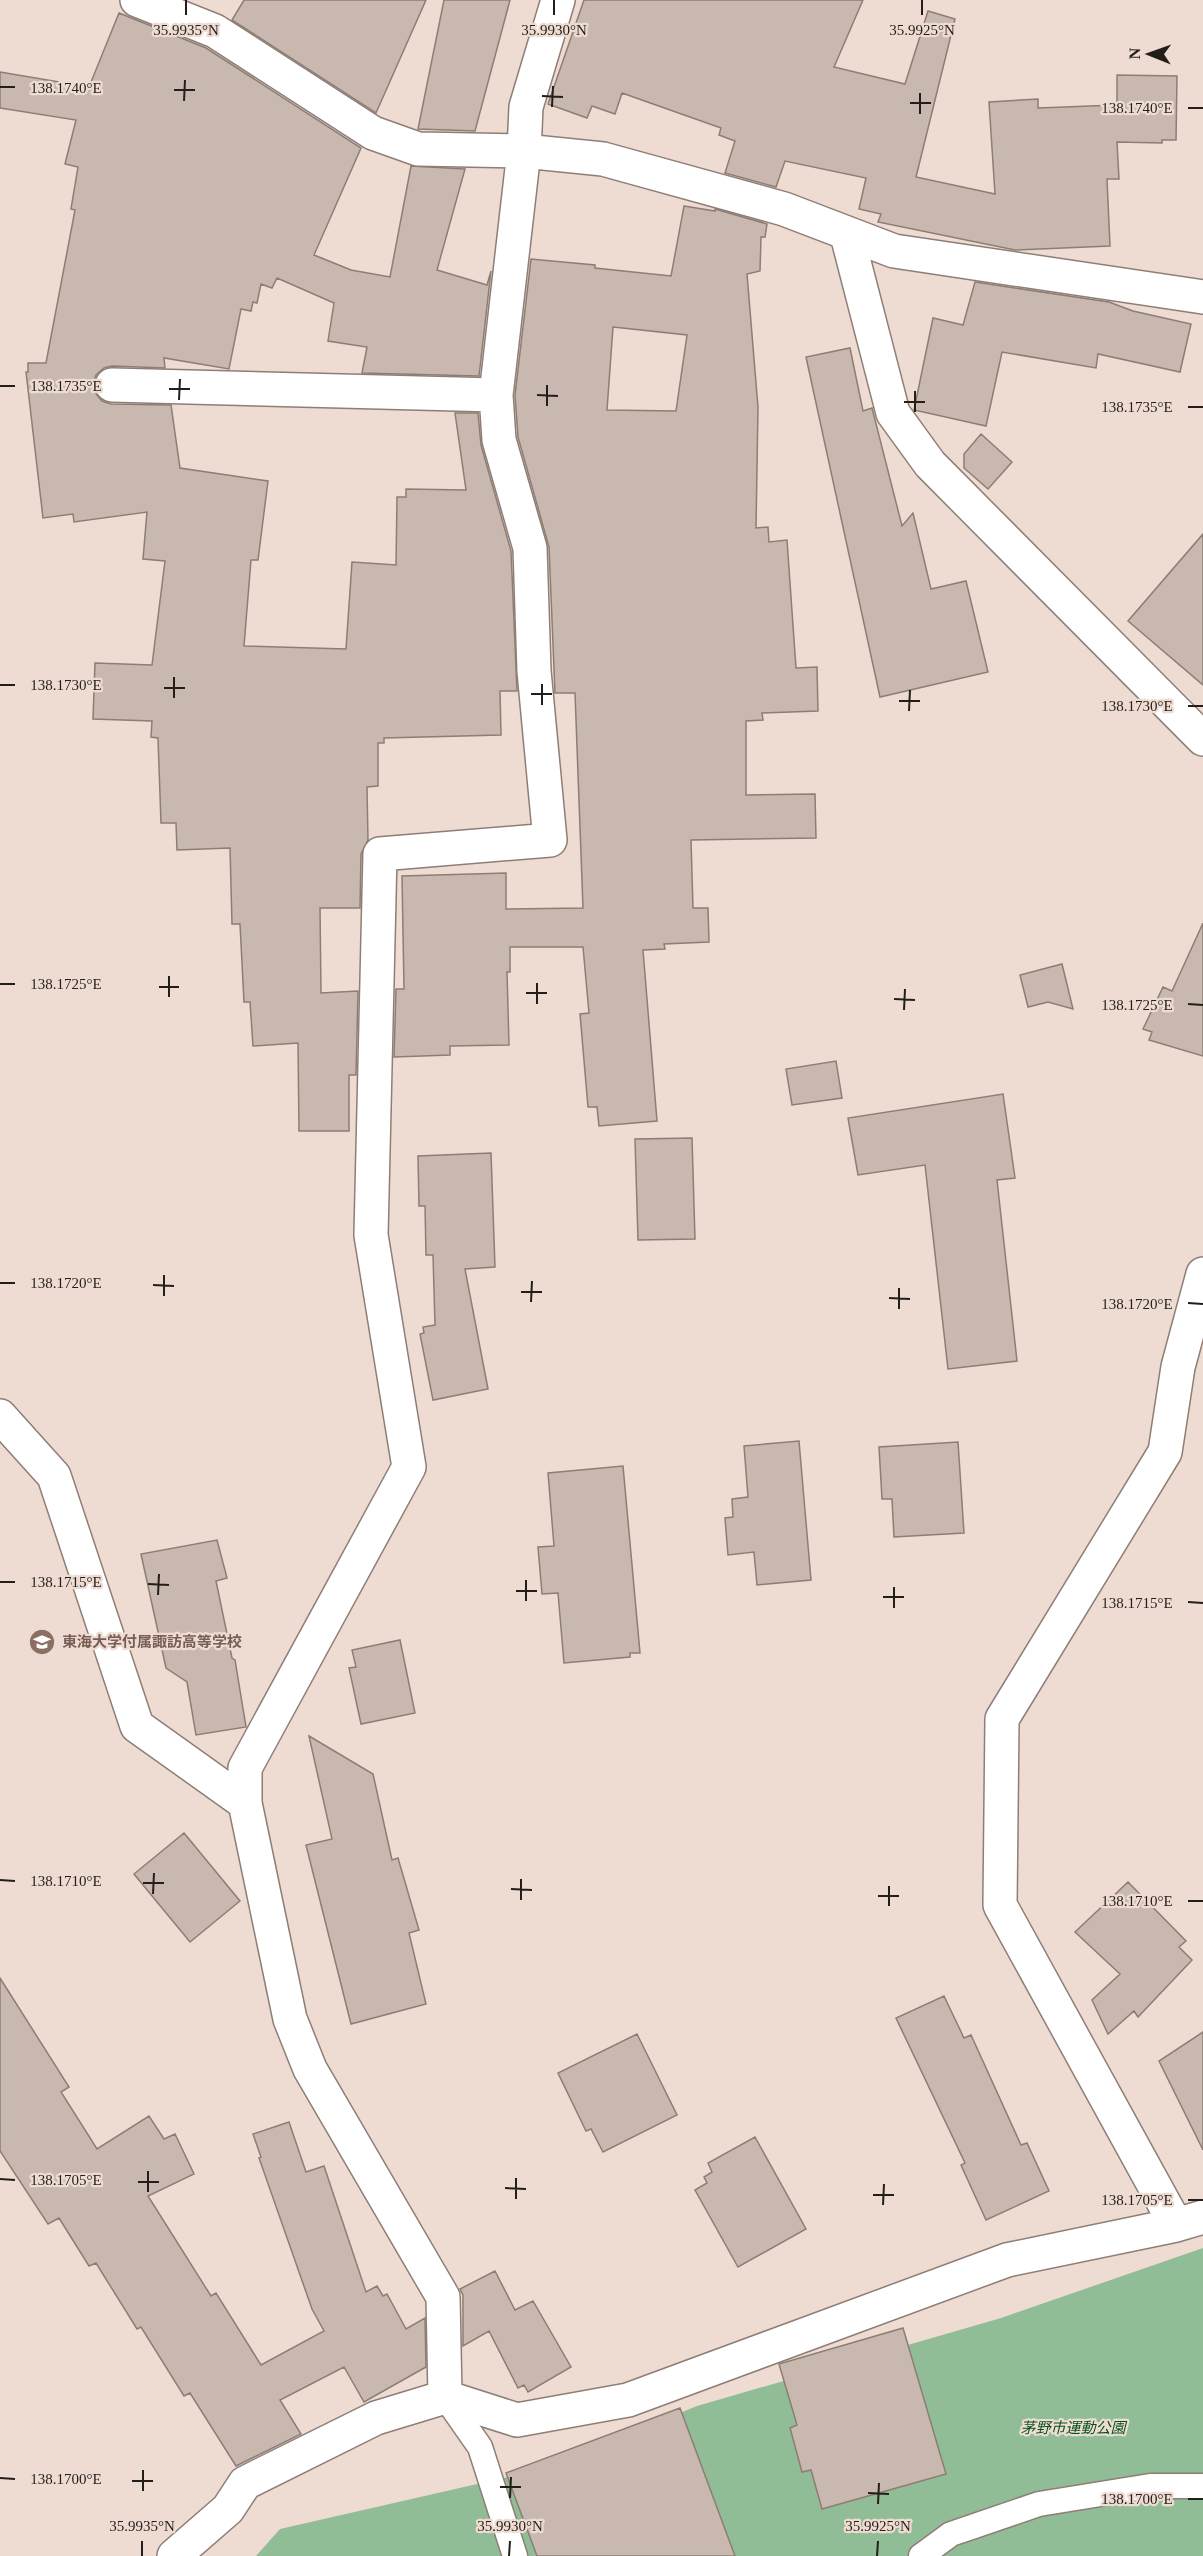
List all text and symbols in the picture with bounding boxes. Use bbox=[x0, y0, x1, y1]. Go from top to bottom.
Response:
text: 35.9935°N bbox=[153, 22, 219, 38]
text: 35.9930°N bbox=[521, 22, 587, 38]
text: 35.9925°N bbox=[889, 22, 955, 38]
north arrow bbox=[1119, 24, 1179, 84]
text: N bbox=[1126, 47, 1143, 60]
text: 138.1740°E bbox=[30, 80, 102, 96]
text: 138.1740°E bbox=[1101, 100, 1173, 116]
text: 138.1735°E bbox=[30, 378, 102, 394]
text: 138.1735°E bbox=[1101, 399, 1173, 415]
text: 138.1730°E bbox=[30, 677, 102, 693]
text: 138.1730°E bbox=[1101, 698, 1173, 714]
text: 138.1725°E bbox=[30, 976, 102, 992]
text: 138.1725°E bbox=[1101, 997, 1173, 1013]
text: 138.1720°E bbox=[30, 1275, 102, 1291]
text: 138.1720°E bbox=[1101, 1296, 1173, 1312]
text: 138.1715°E bbox=[30, 1574, 102, 1590]
text: 138.1715°E bbox=[1101, 1595, 1173, 1611]
school or university icon: 東海大学付属諏訪高等学校 bbox=[27, 1627, 57, 1657]
place label: 東海大学付属諏訪高等学校 bbox=[62, 1633, 242, 1650]
text: 138.1710°E bbox=[30, 1873, 102, 1889]
text: 138.1710°E bbox=[1101, 1893, 1173, 1909]
text: 138.1705°E bbox=[30, 2172, 102, 2188]
text: 138.1705°E bbox=[1101, 2192, 1173, 2208]
park label: 茅野市運動公園 bbox=[1020, 2420, 1127, 2436]
text: 138.1700°E bbox=[30, 2471, 102, 2487]
text: 138.1700°E bbox=[1101, 2491, 1173, 2507]
text: 35.9935°N bbox=[109, 2518, 175, 2534]
text: 35.9930°N bbox=[477, 2518, 543, 2534]
text: 35.9925°N bbox=[845, 2518, 911, 2534]

